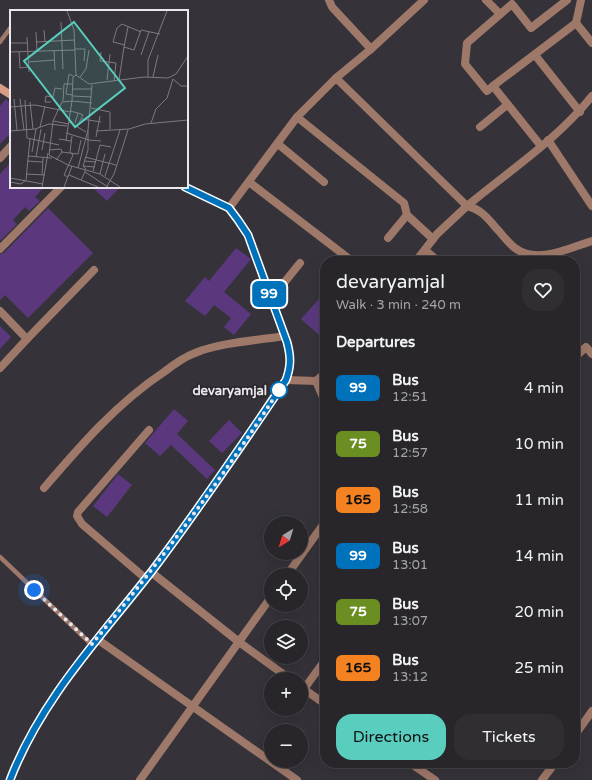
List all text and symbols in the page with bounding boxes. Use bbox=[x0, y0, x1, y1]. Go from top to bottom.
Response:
inset map bbox=[10, 10, 188, 188]
button: heart bbox=[522, 269, 564, 311]
text: devaryamjal bbox=[336, 271, 445, 293]
line badge: 99 bbox=[251, 281, 287, 307]
text: 99 bbox=[260, 285, 278, 302]
text: Walk · 3 min · 240 m bbox=[336, 297, 461, 313]
text: Departures bbox=[336, 333, 415, 351]
text: Bus bbox=[392, 371, 419, 389]
text: 99 bbox=[349, 379, 367, 396]
text: 4 min bbox=[524, 379, 564, 397]
marker: devaryamjal bbox=[270, 381, 288, 399]
place label: devaryamjal bbox=[192, 383, 267, 399]
text: 12:51 bbox=[392, 389, 428, 405]
text: Bus bbox=[392, 427, 419, 445]
text: 75 bbox=[349, 435, 367, 452]
text: 10 min bbox=[515, 435, 564, 453]
text: 12:57 bbox=[392, 445, 428, 461]
text: Bus bbox=[392, 483, 419, 501]
text: 165 bbox=[345, 491, 371, 508]
text: 11 min bbox=[515, 491, 564, 509]
text: 12:58 bbox=[392, 501, 428, 517]
north arrow bbox=[264, 516, 308, 560]
map controls bbox=[264, 516, 308, 768]
text: Bus bbox=[392, 539, 419, 557]
text: 99 bbox=[349, 547, 367, 564]
text: 14 min bbox=[515, 547, 564, 565]
text: 13:01 bbox=[392, 557, 428, 573]
button: locate bbox=[264, 568, 308, 612]
your location bbox=[24, 580, 44, 600]
text: Bus bbox=[392, 595, 419, 613]
text: 75 bbox=[349, 603, 367, 620]
text: 20 min bbox=[515, 603, 564, 621]
text: 13:07 bbox=[392, 613, 428, 629]
button: layers bbox=[264, 620, 308, 664]
text: Bus bbox=[392, 651, 419, 669]
text: 165 bbox=[345, 659, 371, 676]
text: 25 min bbox=[515, 659, 564, 677]
text: 13:12 bbox=[392, 669, 428, 685]
button: + bbox=[264, 672, 308, 716]
button: Directions bbox=[336, 714, 446, 760]
button: Tickets bbox=[454, 714, 564, 760]
button: − bbox=[264, 724, 308, 768]

